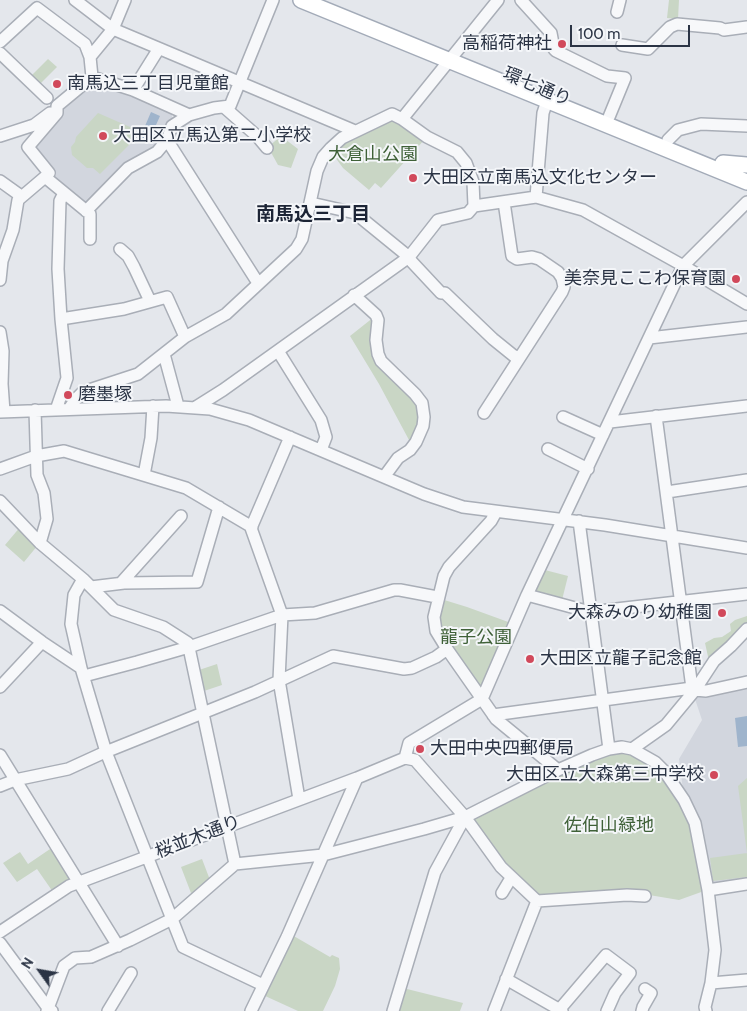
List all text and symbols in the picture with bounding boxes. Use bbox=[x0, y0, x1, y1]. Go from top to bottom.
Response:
scale bar bbox=[572, 15, 692, 47]
text: 100 m bbox=[578, 25, 620, 43]
place label: 高稲荷神社 bbox=[462, 33, 552, 55]
marker: 高稲荷神社 bbox=[556, 38, 568, 50]
street label: 環七通り bbox=[500, 63, 574, 111]
place label: 南馬込三丁目児童館 bbox=[67, 73, 229, 95]
marker: 南馬込三丁目児童館 bbox=[51, 78, 63, 90]
place label: 大田区立馬込第二小学校 bbox=[113, 125, 311, 147]
marker: 大田区立馬込第二小学校 bbox=[97, 130, 109, 142]
park label: 大倉山公園 bbox=[328, 144, 418, 166]
place label: 大田区立南馬込文化センター bbox=[423, 167, 657, 189]
marker: 大田区立南馬込文化センター bbox=[407, 172, 419, 184]
district label: 南馬込三丁目 bbox=[256, 203, 370, 225]
place label: 美奈見ここわ保育園 bbox=[564, 268, 726, 290]
marker: 美奈見ここわ保育園 bbox=[730, 273, 742, 285]
place label: 磨墨塚 bbox=[78, 384, 132, 406]
marker: 磨墨塚 bbox=[62, 389, 74, 401]
place label: 大森みのり幼稚園 bbox=[568, 602, 712, 624]
marker: 大森みのり幼稚園 bbox=[716, 607, 728, 619]
park label: 龍子公園 bbox=[440, 627, 512, 649]
place label: 大田区立龍子記念館 bbox=[540, 648, 702, 670]
marker: 大田区立龍子記念館 bbox=[524, 653, 536, 665]
place label: 大田中央四郵便局 bbox=[430, 738, 574, 760]
marker: 大田中央四郵便局 bbox=[414, 743, 426, 755]
place label: 大田区立大森第三中学校 bbox=[506, 764, 704, 786]
marker: 大田区立大森第三中学校 bbox=[708, 769, 720, 781]
street label: 桜並木通り bbox=[152, 811, 244, 863]
park label: 佐伯山緑地 bbox=[564, 815, 654, 837]
north arrow bbox=[15, 946, 65, 996]
text: N bbox=[17, 954, 38, 972]

